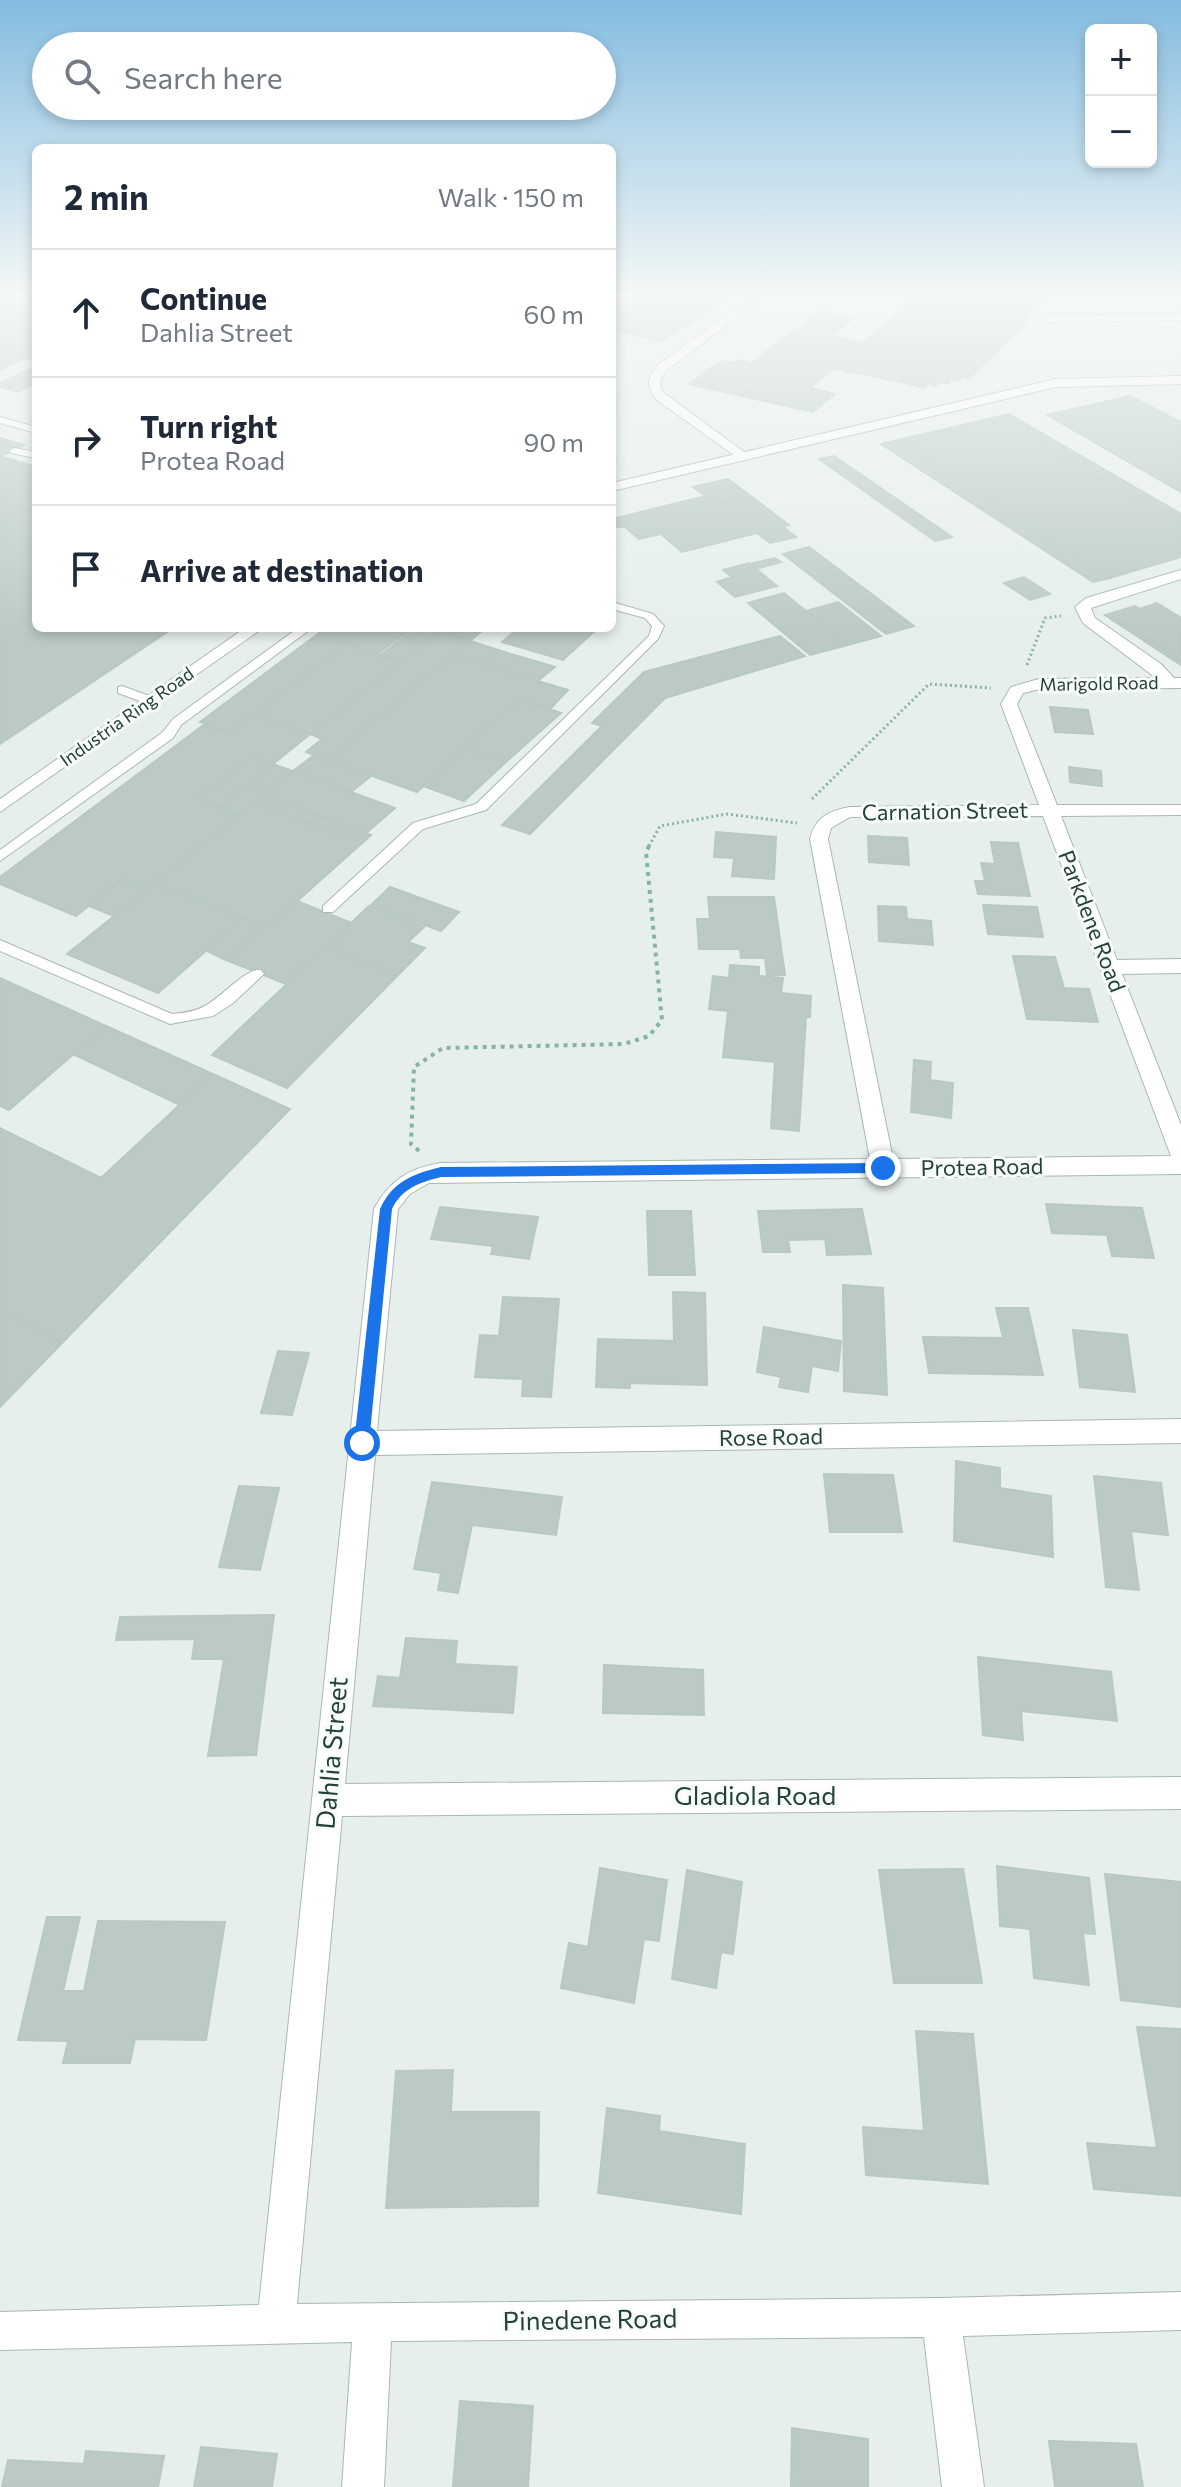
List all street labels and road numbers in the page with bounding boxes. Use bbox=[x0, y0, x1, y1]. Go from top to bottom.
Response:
street label: Industria Ring Road bbox=[55, 662, 198, 771]
street label: Marigold Road bbox=[1039, 671, 1159, 695]
street label: Carnation Street bbox=[862, 796, 1028, 825]
street label: Parkdene Road bbox=[1053, 846, 1132, 996]
street label: Protea Road bbox=[920, 1152, 1044, 1181]
street label: Rose Road bbox=[719, 1422, 823, 1451]
street label: Dahlia Street bbox=[308, 1675, 353, 1830]
street label: Gladiola Road bbox=[674, 1779, 836, 1810]
street label: Pinedene Road bbox=[502, 2301, 678, 2336]

